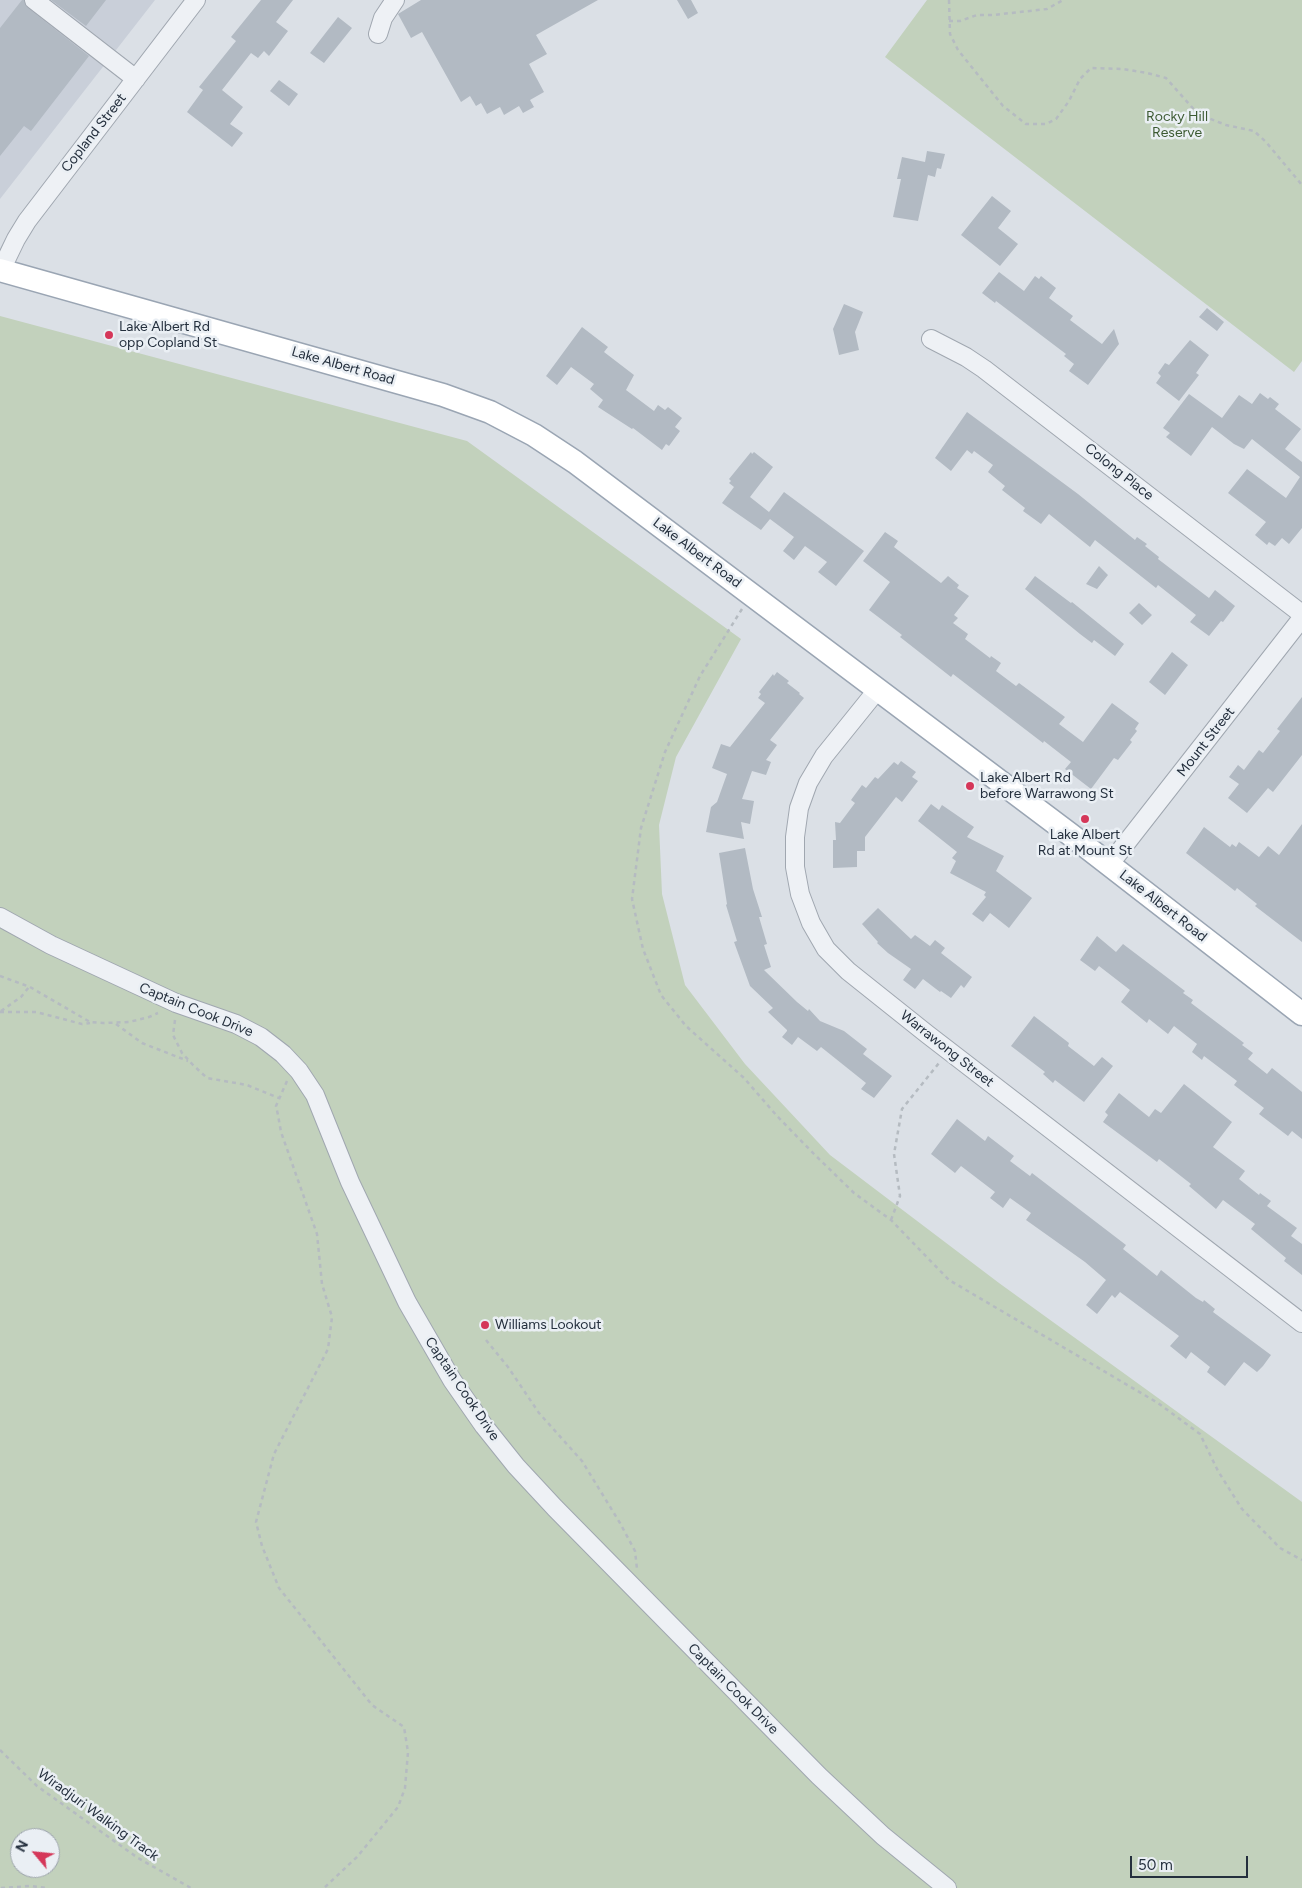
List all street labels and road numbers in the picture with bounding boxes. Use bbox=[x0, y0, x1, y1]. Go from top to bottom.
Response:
street label: Copland Street bbox=[58, 90, 130, 176]
street label: Lake Albert Road bbox=[290, 343, 396, 389]
street label: Colong Place bbox=[1081, 440, 1157, 504]
street label: Lake Albert Road bbox=[650, 514, 744, 592]
street label: Mount Street bbox=[1174, 704, 1238, 780]
street label: Lake Albert Road bbox=[1116, 867, 1210, 945]
street label: Captain Cook Drive bbox=[137, 979, 255, 1041]
street label: Warrawong Street bbox=[897, 1007, 997, 1091]
street label: Captain Cook Drive bbox=[421, 1334, 503, 1444]
street label: Captain Cook Drive bbox=[684, 1640, 782, 1738]
street label: Wiradjuri Walking Track bbox=[34, 1765, 162, 1865]

